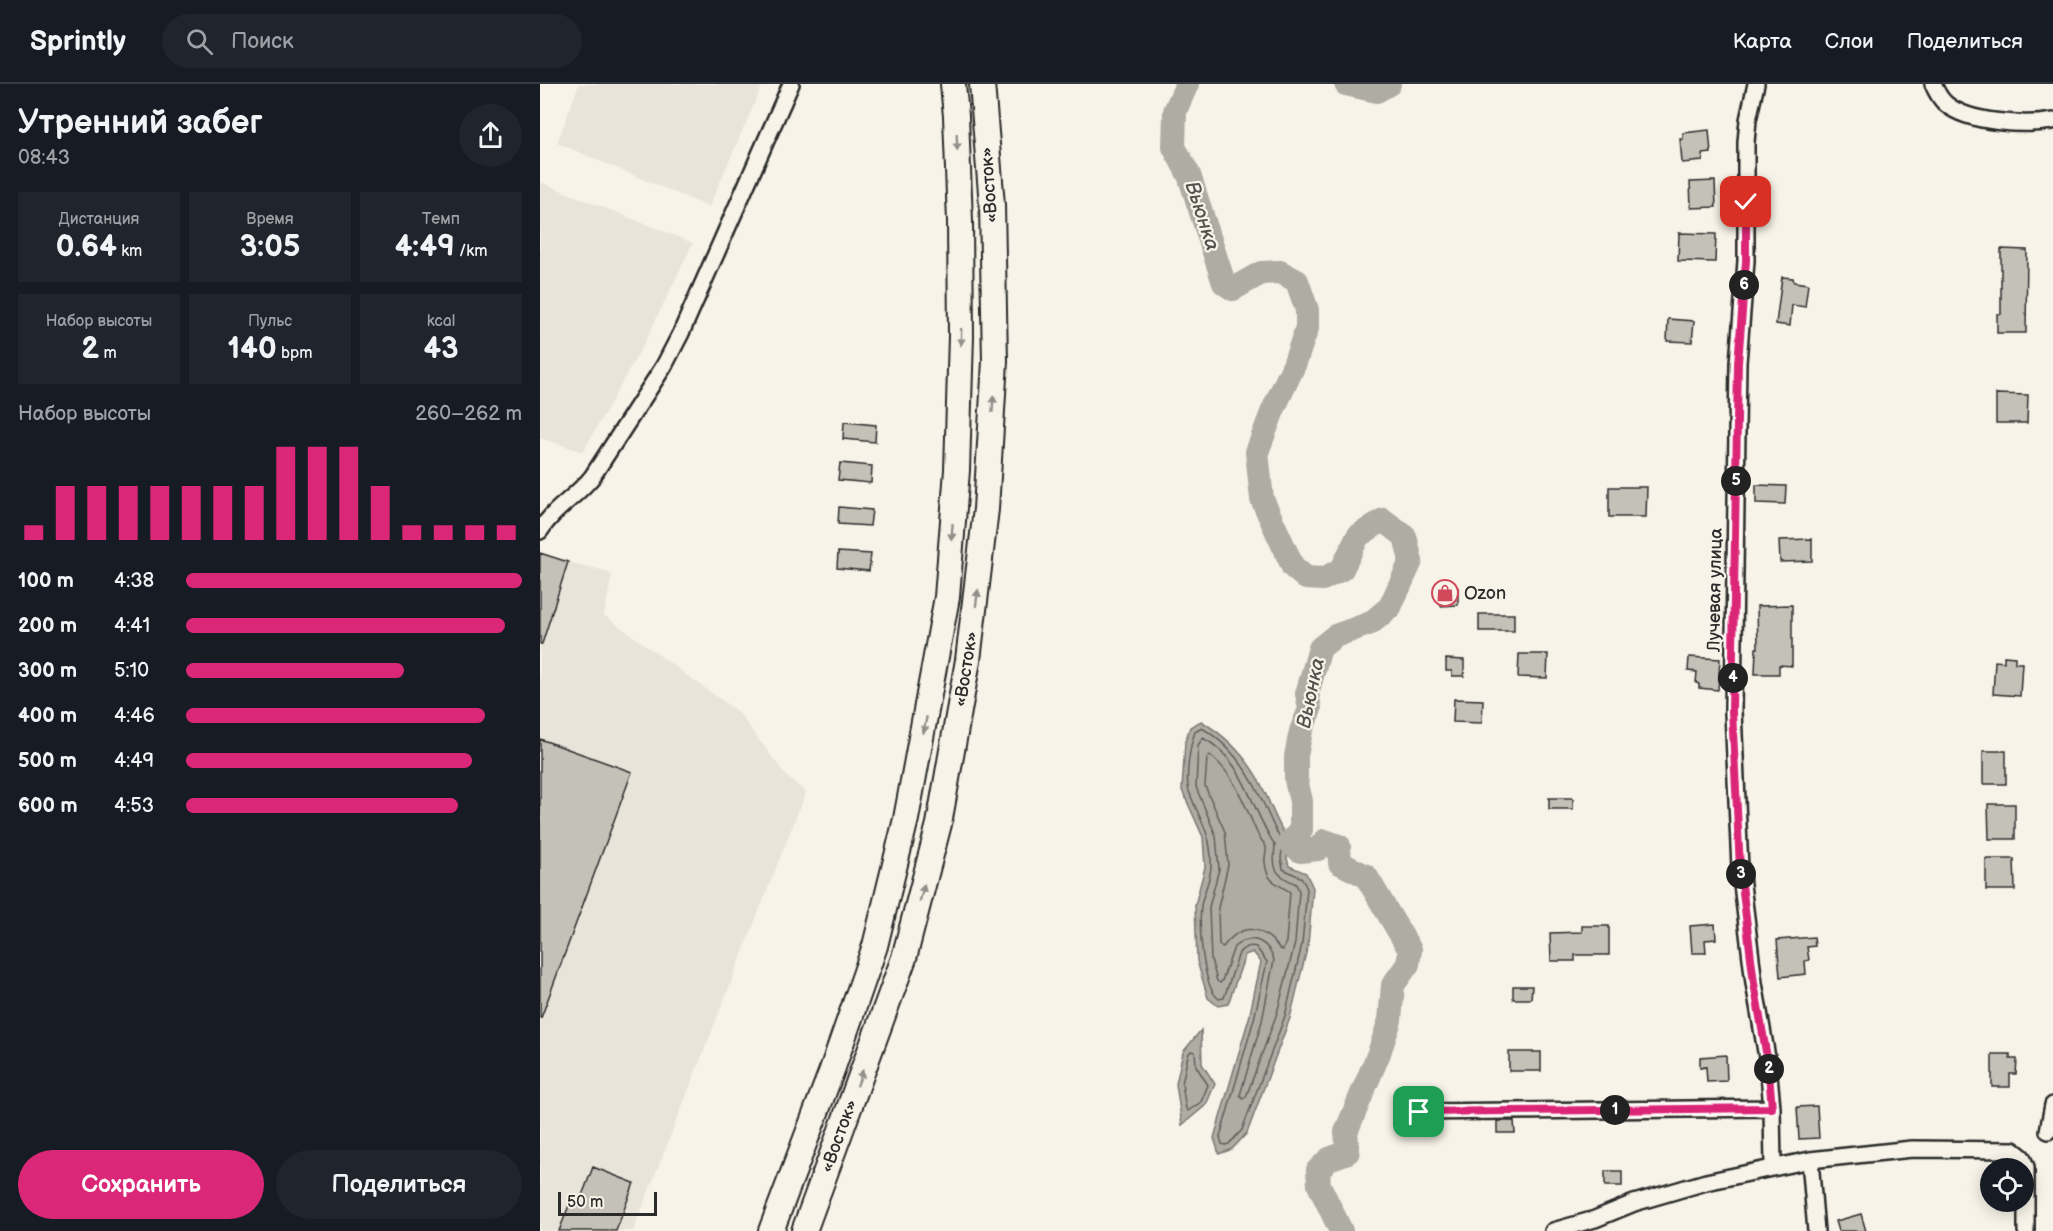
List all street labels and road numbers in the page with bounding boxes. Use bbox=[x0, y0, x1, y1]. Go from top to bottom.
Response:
street label: «Восток» bbox=[976, 146, 1002, 224]
street label: Лучевая улица bbox=[1703, 528, 1727, 653]
street label: «Восток» bbox=[950, 630, 982, 708]
street label: «Восток» bbox=[816, 1097, 862, 1175]

